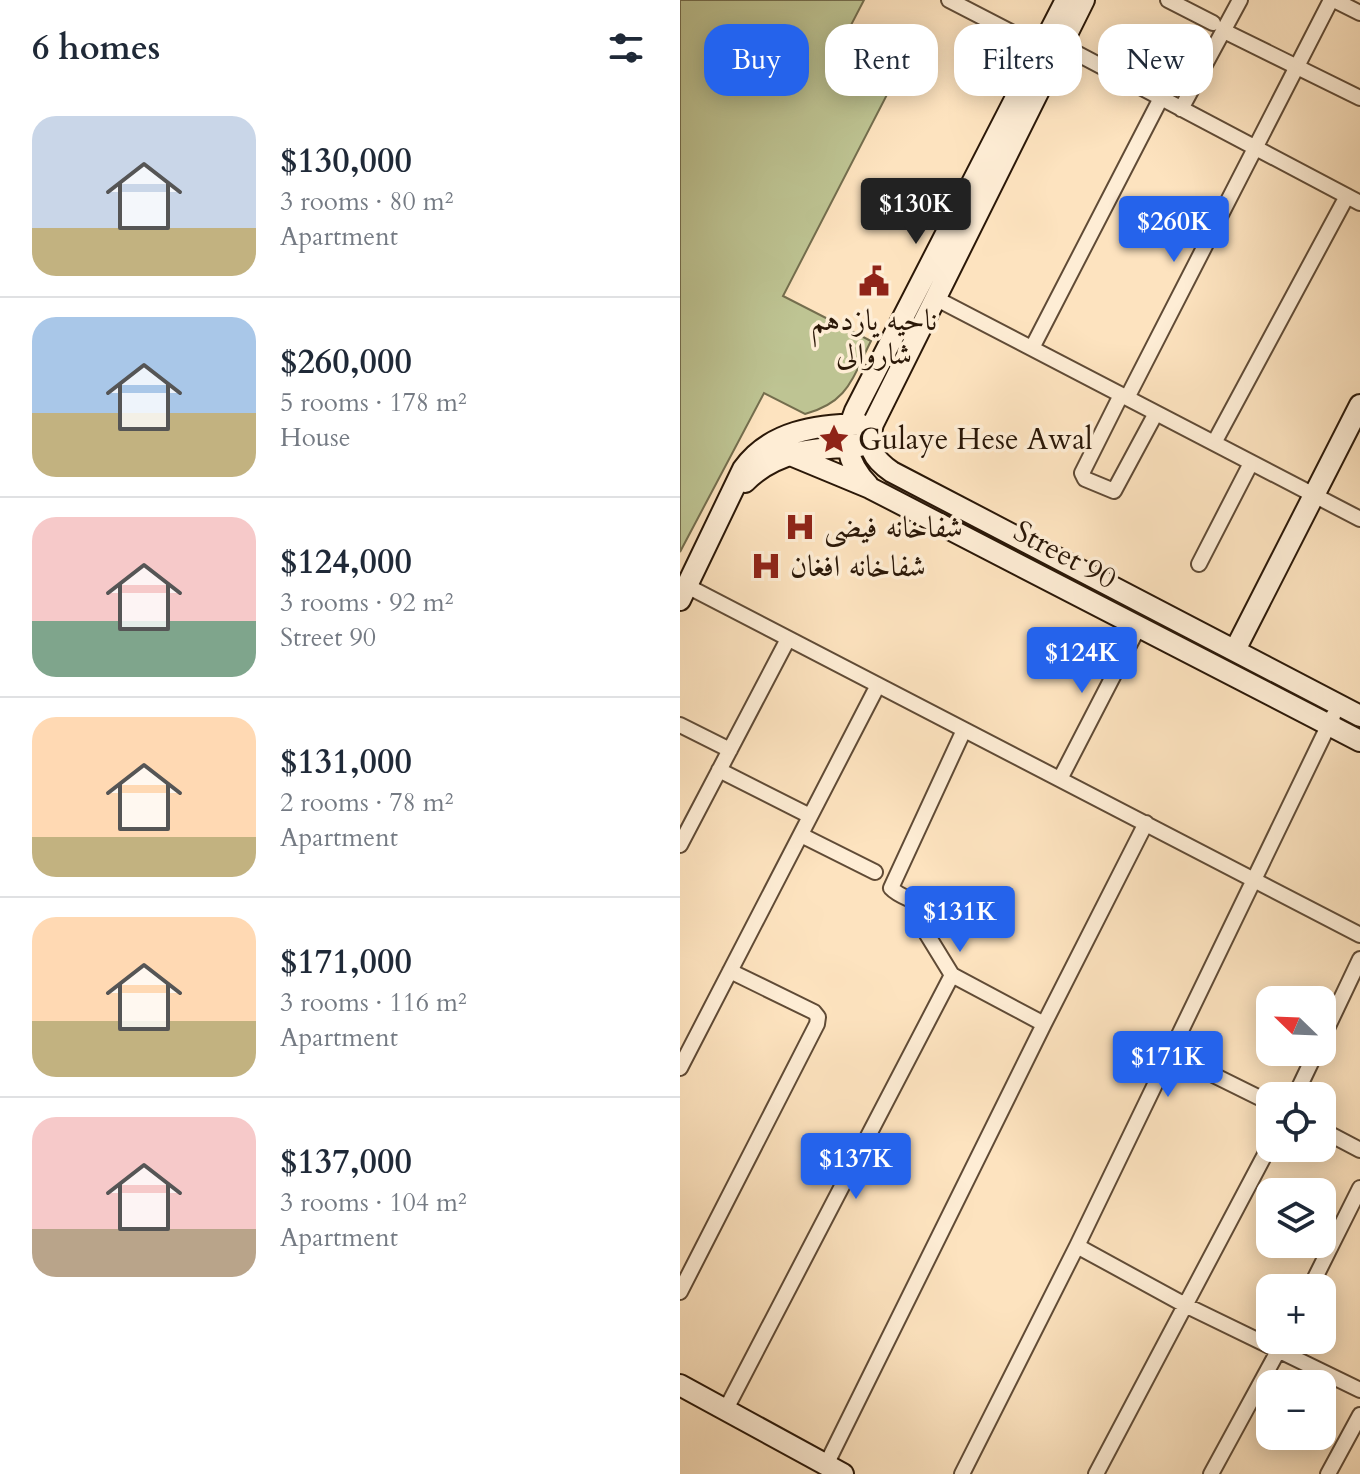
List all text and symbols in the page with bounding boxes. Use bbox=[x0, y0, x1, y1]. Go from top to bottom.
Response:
chip: Buy bbox=[704, 24, 809, 96]
chip: Rent bbox=[825, 24, 938, 96]
chip: Filters bbox=[954, 24, 1082, 96]
chip: New bbox=[1098, 24, 1213, 96]
text: 6 homes bbox=[32, 25, 160, 71]
icon: filters bbox=[604, 26, 648, 70]
text: $130,000 bbox=[280, 138, 412, 184]
icon: home bbox=[96, 148, 192, 244]
pin: $130K bbox=[860, 178, 972, 246]
text: 3 rooms · 80 m² bbox=[280, 184, 453, 219]
text: $130K bbox=[879, 186, 953, 221]
pin: $260K bbox=[1118, 196, 1230, 264]
text: $260K bbox=[1137, 204, 1211, 239]
text: Apartment bbox=[280, 219, 398, 254]
public building icon: ناحیه یازدهم شاروالی bbox=[857, 264, 891, 298]
place label: ناحیه یازدهم شاروالی bbox=[811, 300, 937, 375]
text: $260,000 bbox=[280, 339, 412, 385]
icon: home bbox=[96, 349, 192, 445]
text: 5 rooms · 178 m² bbox=[280, 385, 467, 420]
place label: Gulaye Hese Awal bbox=[858, 419, 1093, 460]
text: House bbox=[280, 420, 351, 455]
place icon: Gulaye Hese Awal bbox=[817, 422, 851, 456]
place label: شفاخانه فیضی bbox=[824, 507, 963, 548]
hospital icon: شفاخانه فیضی bbox=[783, 510, 817, 544]
street label: Street 90 bbox=[1006, 511, 1124, 599]
text: $124,000 bbox=[280, 539, 412, 585]
place label: شفاخانه افغان bbox=[790, 546, 926, 587]
icon: home bbox=[96, 549, 192, 645]
hospital icon: شفاخانه افغان bbox=[749, 549, 783, 583]
text: 3 rooms · 92 m² bbox=[280, 585, 453, 620]
text: Street 90 bbox=[280, 620, 376, 655]
pin: $124K bbox=[1026, 627, 1138, 695]
text: $124K bbox=[1045, 635, 1119, 670]
text: $131,000 bbox=[280, 739, 412, 785]
icon: home bbox=[96, 749, 192, 845]
text: 2 rooms · 78 m² bbox=[280, 785, 453, 820]
text: Apartment bbox=[280, 820, 398, 855]
pin: $131K bbox=[904, 886, 1016, 954]
text: $131K bbox=[923, 894, 997, 929]
text: $171,000 bbox=[280, 939, 412, 985]
icon: home bbox=[96, 949, 192, 1045]
text: 3 rooms · 116 m² bbox=[280, 985, 467, 1020]
north arrow bbox=[1256, 986, 1336, 1066]
map controls bbox=[1256, 986, 1336, 1450]
text: Apartment bbox=[280, 1020, 398, 1055]
pin: $171K bbox=[1112, 1031, 1224, 1099]
text: $171K bbox=[1131, 1039, 1205, 1074]
button: locate bbox=[1256, 1082, 1336, 1162]
pin: $137K bbox=[800, 1133, 912, 1201]
text: $137,000 bbox=[280, 1139, 412, 1185]
text: $137K bbox=[819, 1141, 893, 1176]
icon: home bbox=[96, 1149, 192, 1245]
button: layers bbox=[1256, 1178, 1336, 1258]
text: 3 rooms · 104 m² bbox=[280, 1185, 467, 1220]
text: Apartment bbox=[280, 1220, 398, 1255]
button: + bbox=[1256, 1274, 1336, 1354]
button: − bbox=[1256, 1370, 1336, 1450]

